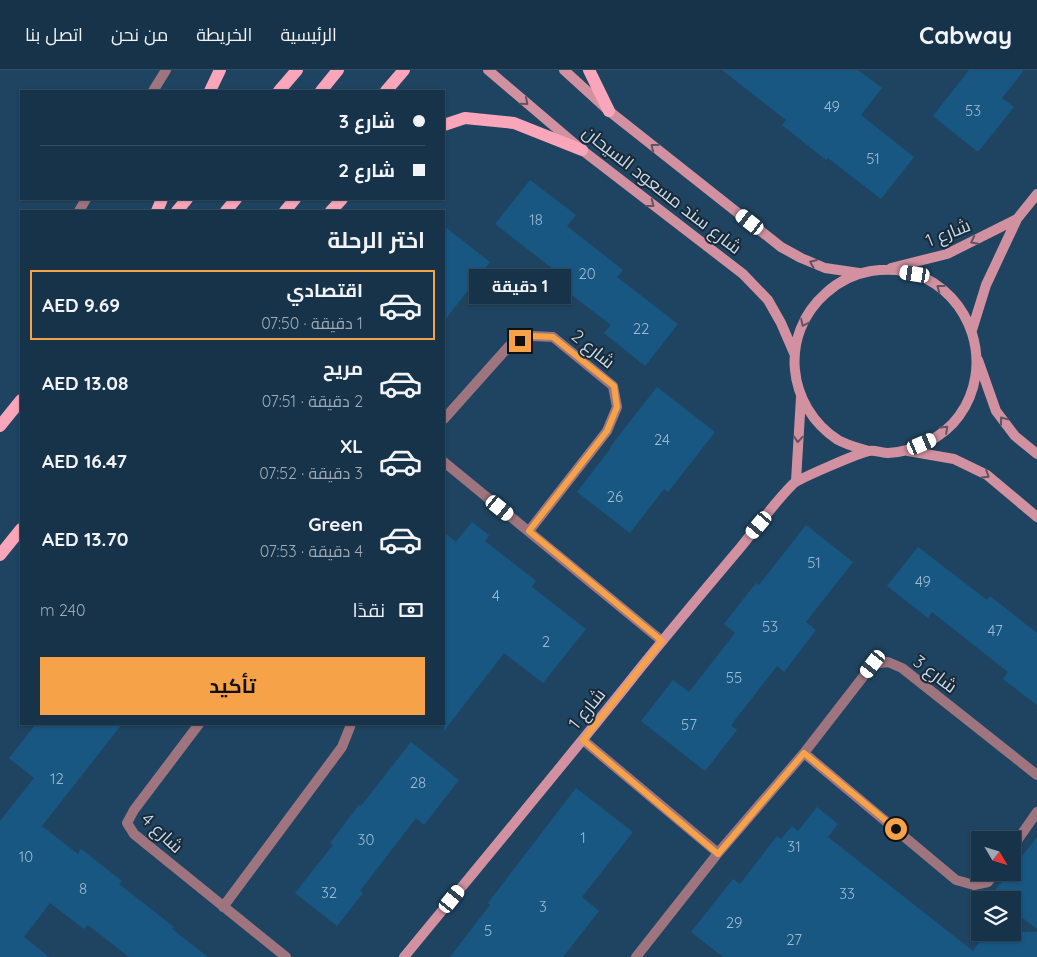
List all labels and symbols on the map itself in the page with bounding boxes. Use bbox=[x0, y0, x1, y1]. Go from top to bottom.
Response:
one-way arrow bbox=[519, 96, 528, 104]
house number: 49 bbox=[824, 97, 840, 116]
house number: 53 bbox=[965, 101, 981, 120]
street label: شارع سند مسعود السيحان bbox=[577, 120, 747, 260]
one-way arrow bbox=[651, 144, 660, 152]
house number: 51 bbox=[866, 149, 880, 168]
one-way arrow bbox=[646, 198, 655, 207]
car bbox=[733, 207, 766, 237]
house number: 18 bbox=[529, 210, 543, 229]
street label: شارع 1 bbox=[922, 213, 974, 253]
one-way arrow bbox=[970, 235, 979, 245]
one-way arrow bbox=[809, 259, 818, 270]
house number: 20 bbox=[578, 264, 596, 283]
car bbox=[899, 264, 930, 284]
callout: 1 دقيقة bbox=[469, 268, 571, 304]
one-way arrow bbox=[936, 285, 946, 294]
one-way arrow bbox=[799, 318, 810, 327]
house number: 22 bbox=[633, 319, 649, 338]
street label: شارع 2 bbox=[566, 324, 620, 374]
route end bbox=[509, 330, 531, 352]
one-way arrow bbox=[1000, 417, 1008, 426]
one-way arrow bbox=[940, 426, 949, 435]
house number: 24 bbox=[654, 430, 670, 449]
car bbox=[905, 431, 938, 457]
one-way arrow bbox=[793, 435, 804, 443]
one-way arrow bbox=[981, 469, 990, 479]
house number: 26 bbox=[607, 487, 623, 506]
car bbox=[483, 493, 516, 523]
car bbox=[743, 509, 774, 541]
house number: 51 bbox=[807, 553, 821, 572]
house number: 49 bbox=[915, 572, 931, 591]
house number: 4 bbox=[492, 586, 500, 605]
house number: 53 bbox=[762, 617, 778, 636]
house number: 47 bbox=[987, 621, 1003, 640]
house number: 2 bbox=[542, 632, 550, 651]
car bbox=[857, 648, 888, 680]
street label: شارع 3 bbox=[908, 650, 962, 698]
house number: 55 bbox=[726, 668, 742, 687]
street label: شارع 1 bbox=[563, 683, 611, 735]
house number: 57 bbox=[681, 715, 697, 734]
house number: 12 bbox=[50, 769, 64, 788]
house number: 28 bbox=[410, 773, 426, 792]
street label: شارع 4 bbox=[136, 807, 188, 859]
route start bbox=[885, 818, 907, 840]
house number: 1 bbox=[580, 828, 586, 847]
house number: 30 bbox=[358, 830, 374, 849]
north arrow bbox=[971, 831, 1021, 881]
house number: 31 bbox=[787, 837, 801, 856]
house number: 10 bbox=[19, 847, 33, 866]
house number: 8 bbox=[79, 879, 87, 898]
house number: 32 bbox=[321, 883, 337, 902]
car bbox=[436, 883, 467, 915]
house number: 33 bbox=[839, 884, 855, 903]
house number: 3 bbox=[539, 897, 547, 916]
house number: 29 bbox=[726, 913, 742, 932]
house number: 5 bbox=[484, 921, 492, 940]
house number: 27 bbox=[786, 930, 802, 949]

